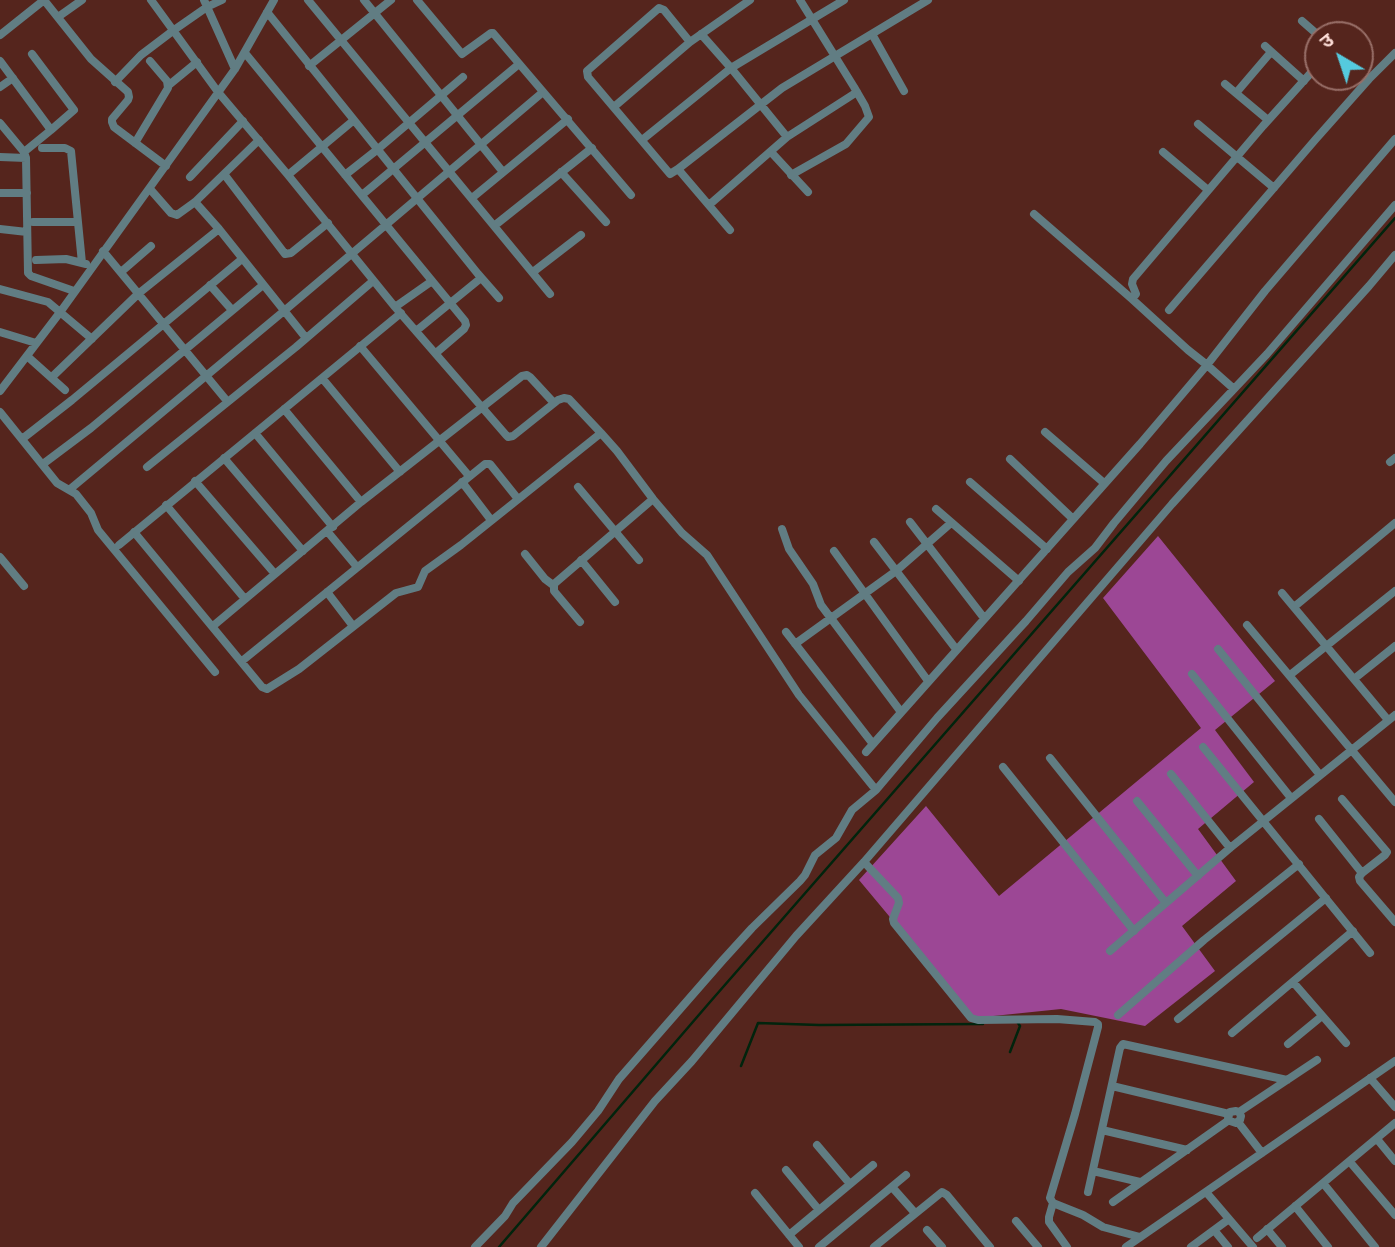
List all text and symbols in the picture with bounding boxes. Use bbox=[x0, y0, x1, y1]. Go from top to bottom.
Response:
north arrow bbox=[1304, 21, 1374, 91]
text: उ bbox=[1316, 29, 1338, 53]

